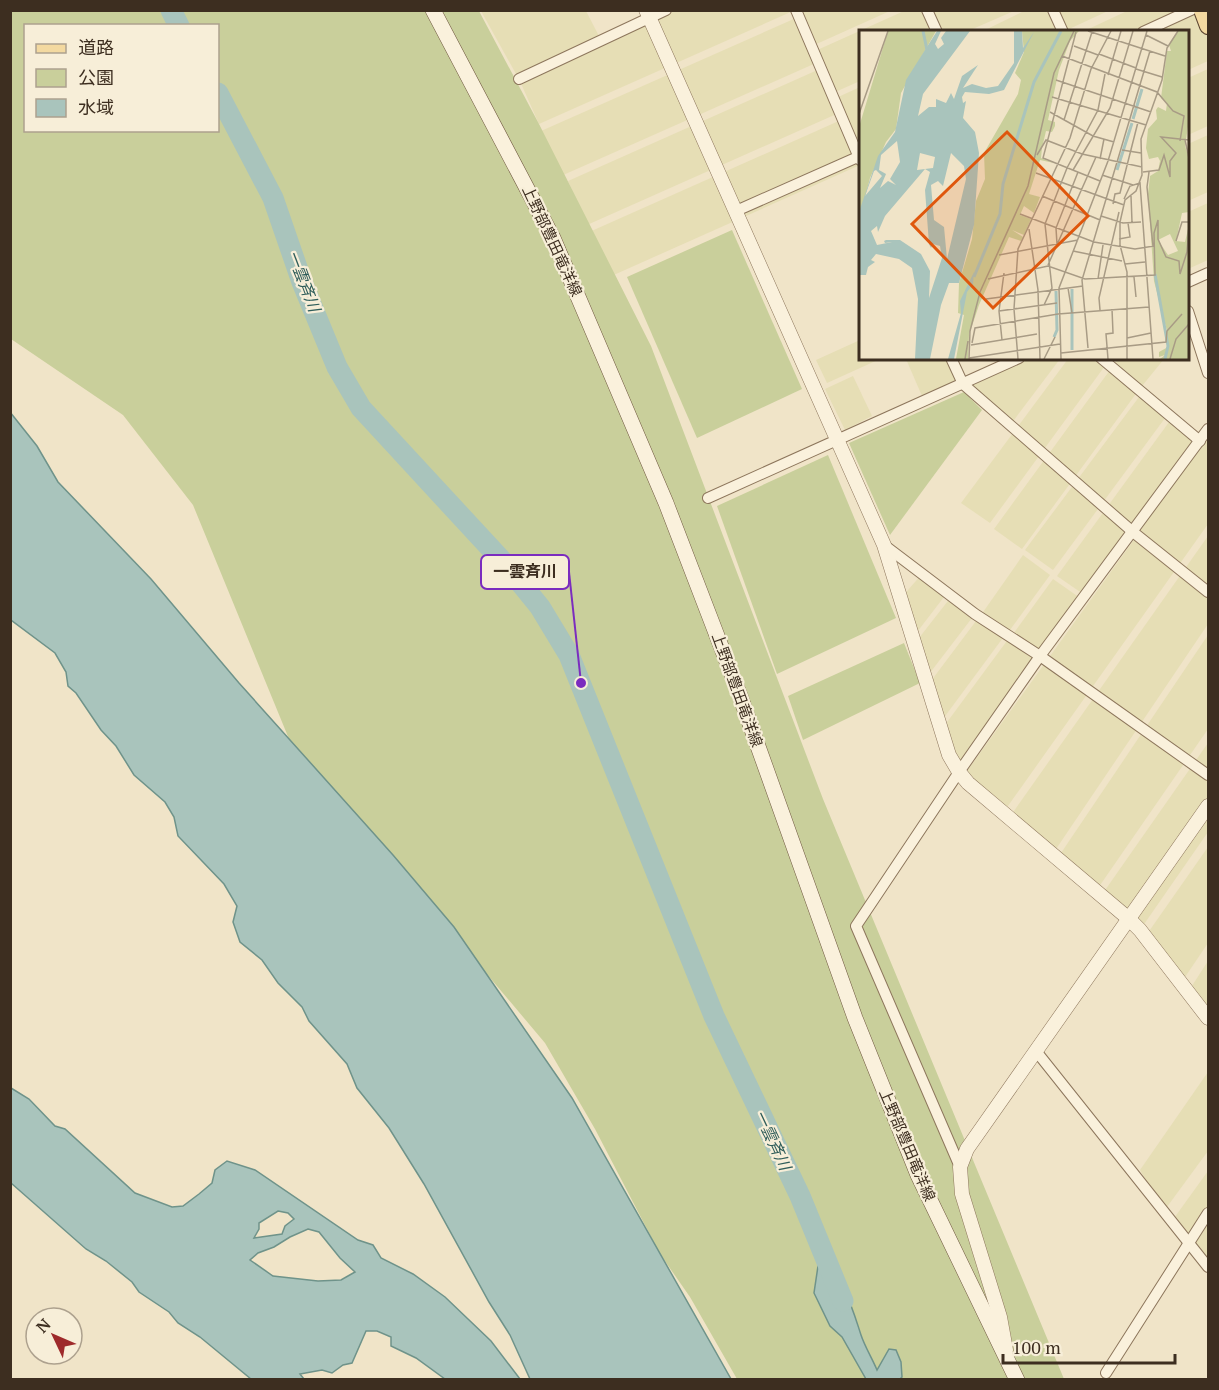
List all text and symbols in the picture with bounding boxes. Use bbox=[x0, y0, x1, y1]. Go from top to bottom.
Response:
legend bbox=[24, 24, 219, 132]
inset map bbox=[859, 30, 1189, 360]
text: 道路 bbox=[78, 35, 114, 59]
text: 公園 bbox=[78, 65, 114, 89]
text: 水域 bbox=[78, 95, 114, 119]
street label: 上野部豊田竜洋線 bbox=[518, 182, 587, 299]
water label: 一雲斉川 bbox=[282, 247, 326, 317]
callout: 一雲斉川 bbox=[481, 555, 569, 589]
text: 一雲斉川 bbox=[493, 560, 557, 582]
street label: 上野部豊田竜洋線 bbox=[708, 630, 768, 749]
street label: 上野部豊田竜洋線 bbox=[875, 1085, 941, 1204]
water label: 一雲斉川 bbox=[750, 1106, 797, 1175]
north arrow bbox=[24, 1306, 84, 1366]
text: N bbox=[31, 1314, 55, 1338]
scale bar bbox=[1003, 1327, 1176, 1365]
text: 100 m bbox=[1012, 1335, 1061, 1359]

